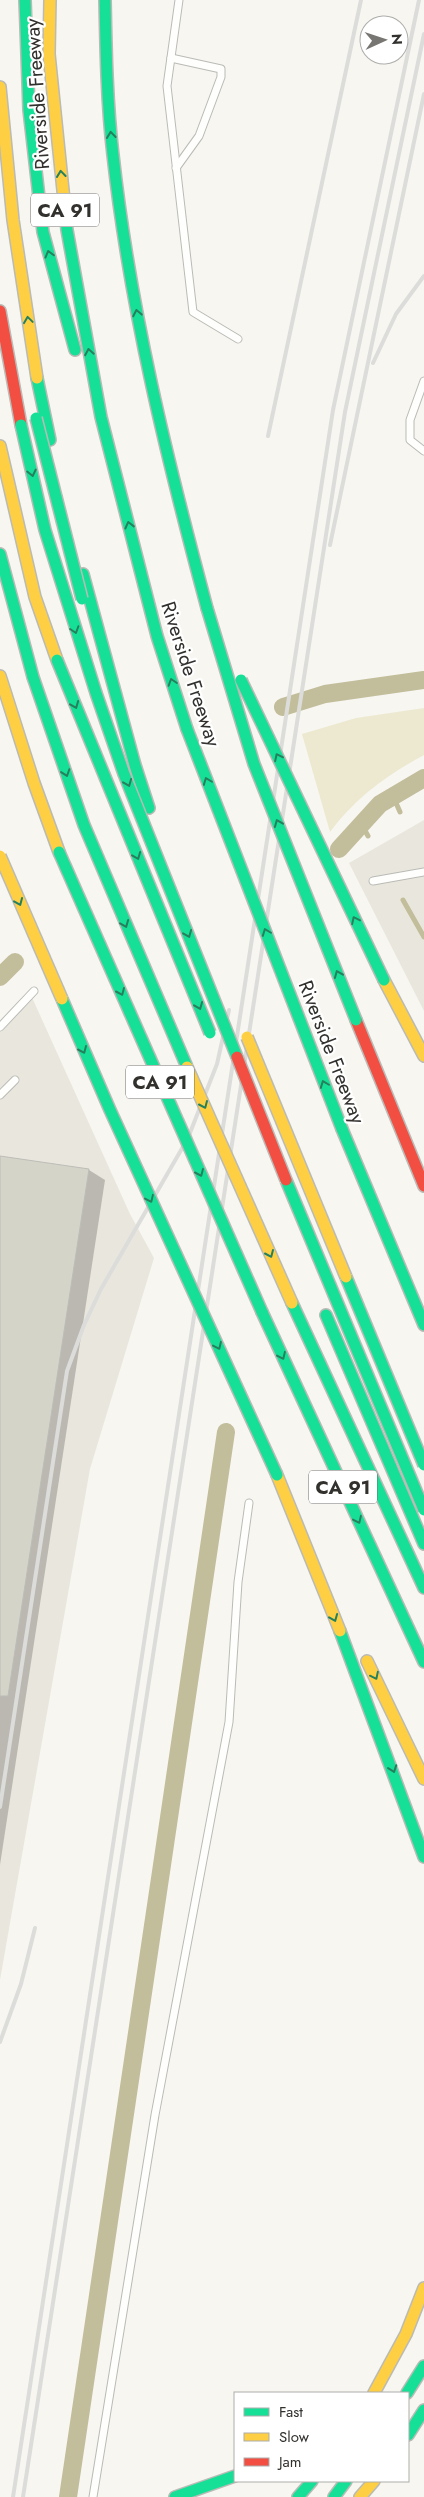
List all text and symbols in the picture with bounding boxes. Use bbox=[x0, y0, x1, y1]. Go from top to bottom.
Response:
north arrow bbox=[359, 15, 409, 65]
street label: Riverside Freeway bbox=[18, 17, 57, 170]
text: N bbox=[387, 33, 407, 45]
one-way arrow bbox=[106, 131, 117, 139]
one-way arrow bbox=[56, 170, 67, 178]
road number: CA 91 bbox=[31, 194, 99, 226]
one-way arrow bbox=[44, 249, 55, 258]
one-way arrow bbox=[132, 309, 143, 318]
one-way arrow bbox=[24, 316, 34, 324]
one-way arrow bbox=[84, 347, 94, 356]
one-way arrow bbox=[26, 469, 37, 478]
one-way arrow bbox=[124, 521, 135, 530]
street label: Riverside Freeway bbox=[153, 598, 228, 751]
one-way arrow bbox=[70, 625, 80, 633]
one-way arrow bbox=[168, 678, 178, 687]
one-way arrow bbox=[70, 701, 80, 709]
one-way arrow bbox=[274, 754, 284, 763]
one-way arrow bbox=[60, 768, 70, 777]
one-way arrow bbox=[203, 777, 213, 785]
one-way arrow bbox=[121, 778, 132, 787]
one-way arrow bbox=[274, 819, 284, 828]
one-way arrow bbox=[131, 851, 141, 860]
one-way arrow bbox=[13, 897, 23, 905]
one-way arrow bbox=[351, 916, 362, 925]
one-way arrow bbox=[119, 919, 129, 928]
one-way arrow bbox=[262, 928, 272, 937]
one-way arrow bbox=[182, 929, 192, 938]
one-way arrow bbox=[333, 971, 343, 979]
street label: Riverside Freeway bbox=[291, 976, 372, 1128]
one-way arrow bbox=[115, 987, 125, 996]
one-way arrow bbox=[193, 1001, 203, 1010]
one-way arrow bbox=[78, 1046, 88, 1054]
road number: CA 91 bbox=[126, 1066, 194, 1098]
one-way arrow bbox=[320, 1080, 330, 1088]
one-way arrow bbox=[198, 1100, 209, 1109]
one-way arrow bbox=[194, 1168, 205, 1177]
one-way arrow bbox=[144, 1194, 155, 1203]
one-way arrow bbox=[264, 1249, 274, 1258]
one-way arrow bbox=[212, 1341, 223, 1350]
one-way arrow bbox=[276, 1351, 286, 1360]
road number: CA 91 bbox=[309, 1470, 377, 1504]
one-way arrow bbox=[351, 1515, 362, 1524]
one-way arrow bbox=[329, 1613, 339, 1621]
one-way arrow bbox=[368, 1671, 379, 1680]
one-way arrow bbox=[387, 1764, 397, 1773]
legend bbox=[234, 2392, 409, 2482]
text: Fast bbox=[279, 2401, 303, 2423]
text: Slow bbox=[279, 2426, 310, 2448]
text: Jam bbox=[277, 2451, 302, 2473]

